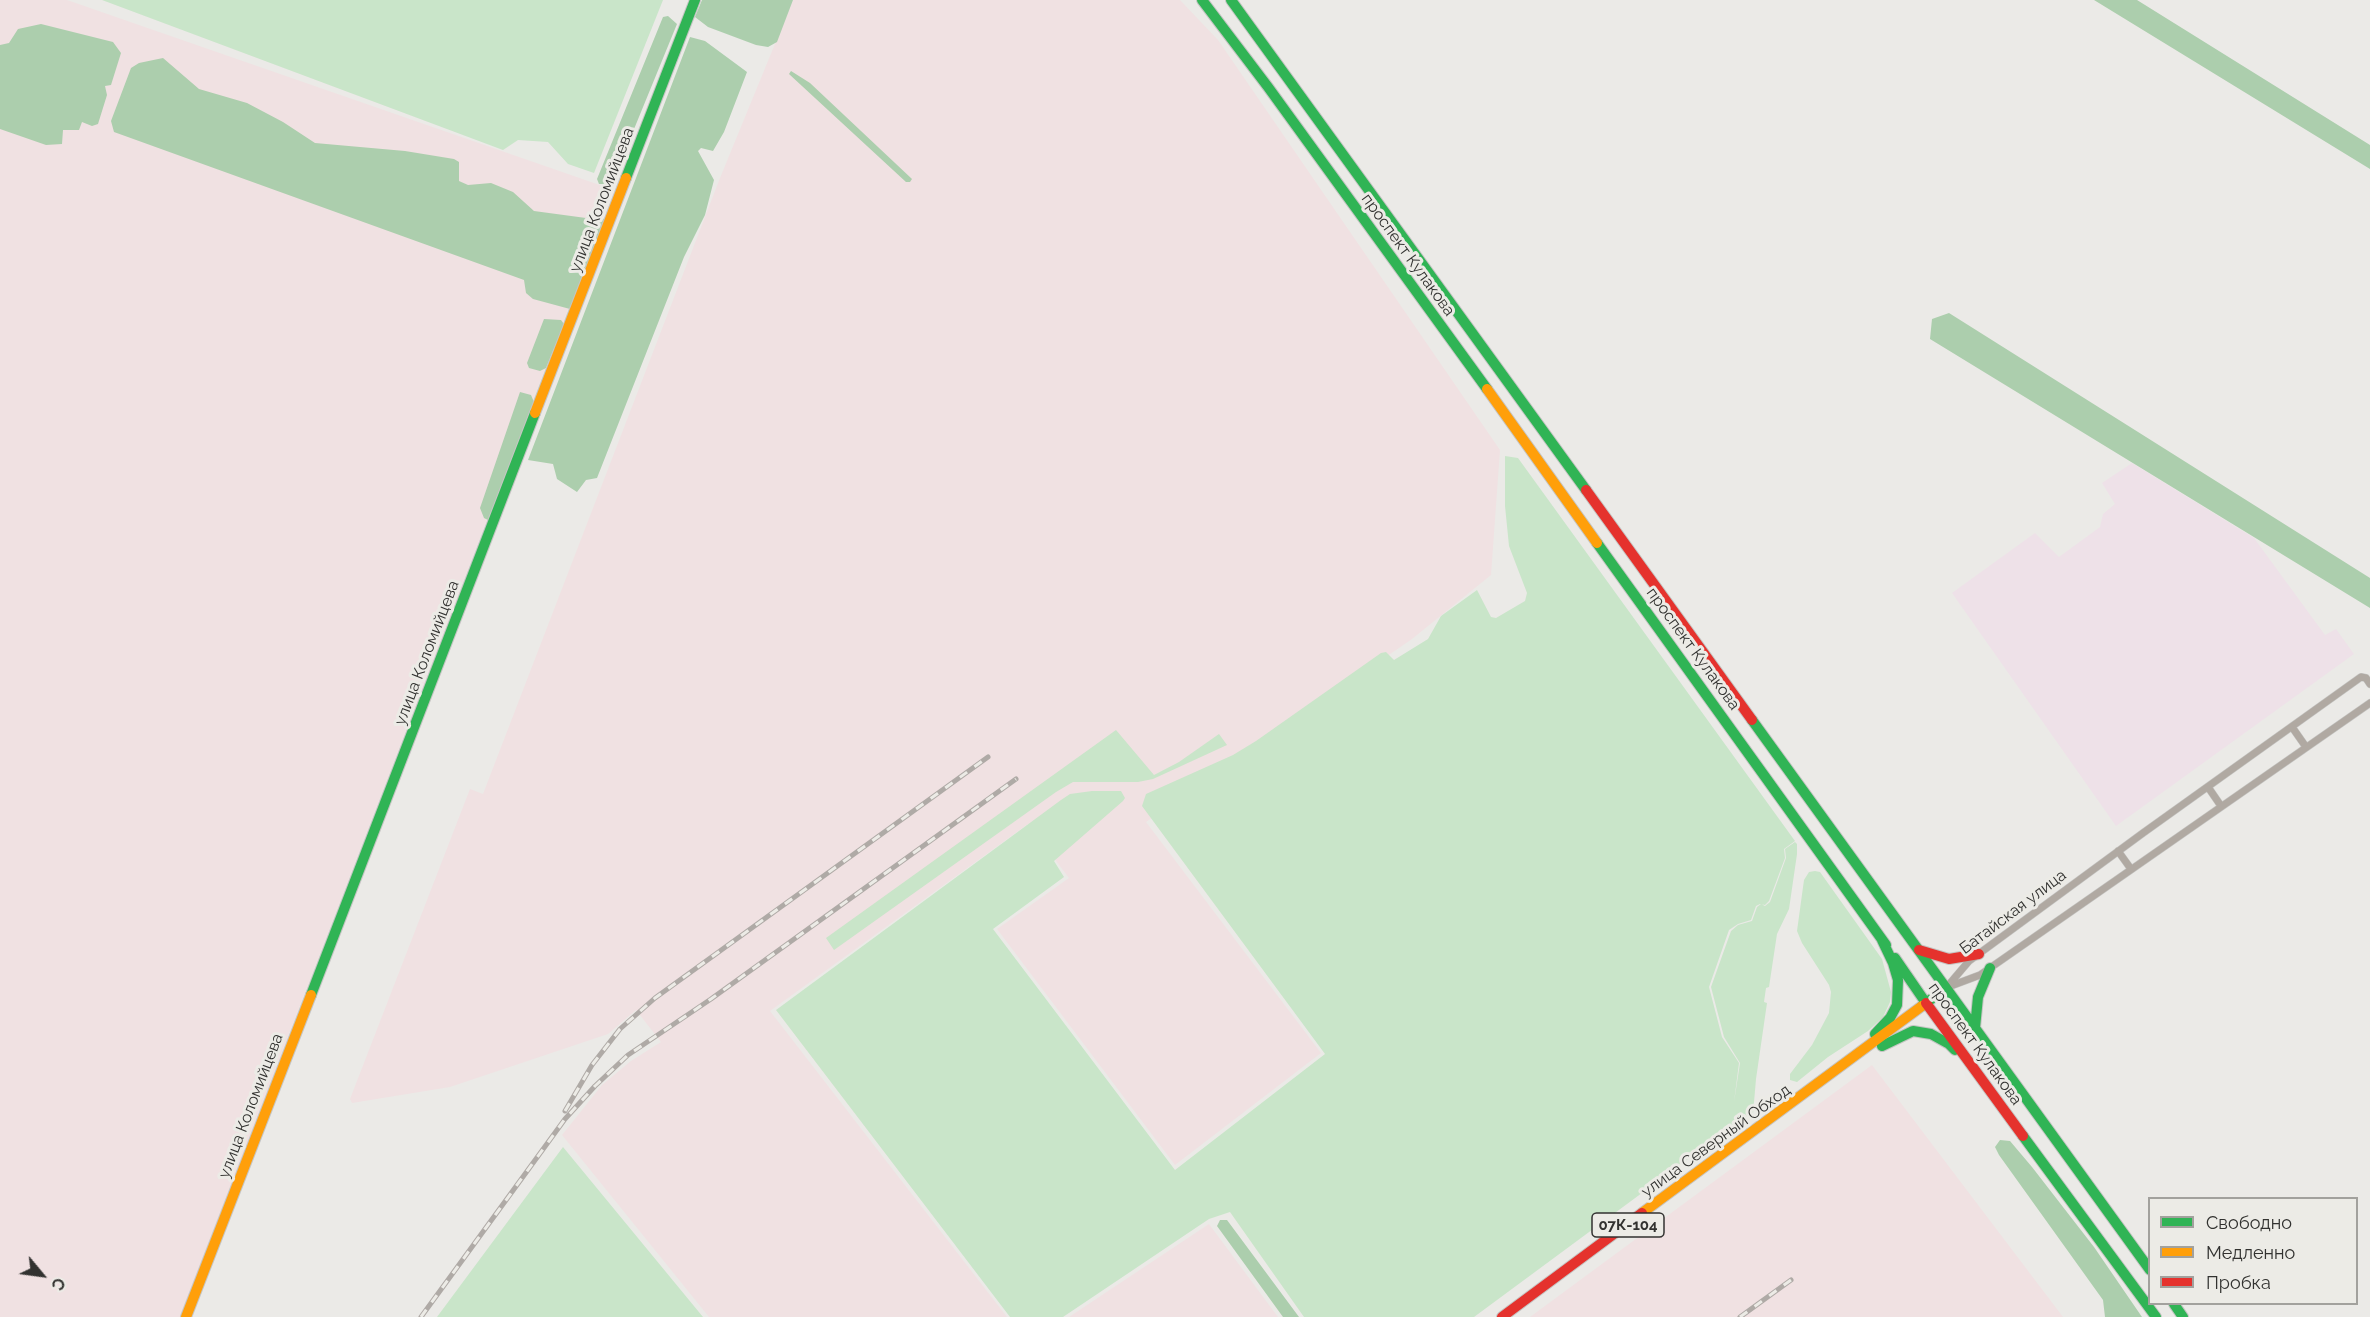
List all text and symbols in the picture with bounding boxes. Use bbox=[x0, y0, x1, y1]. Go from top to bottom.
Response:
street label: улица Коломийцева bbox=[566, 125, 638, 275]
street label: проспект Кулакова bbox=[1357, 190, 1459, 320]
street label: улица Коломийцева bbox=[391, 578, 463, 728]
street label: проспект Кулакова bbox=[1642, 584, 1744, 714]
street label: Батайская улица bbox=[1956, 866, 2070, 958]
street label: проспект Кулакова bbox=[1924, 979, 2026, 1109]
street label: улица Коломийцева bbox=[215, 1031, 287, 1181]
street label: улица Северный Обход bbox=[1638, 1080, 1794, 1202]
legend bbox=[2148, 1197, 2358, 1305]
text: Свободно bbox=[2206, 1212, 2292, 1233]
road number: 07К-104 bbox=[1592, 1213, 1664, 1237]
text: Медленно bbox=[2206, 1242, 2295, 1263]
north arrow bbox=[12, 1245, 72, 1305]
text: Пробка bbox=[2206, 1272, 2271, 1293]
text: С bbox=[47, 1275, 69, 1293]

